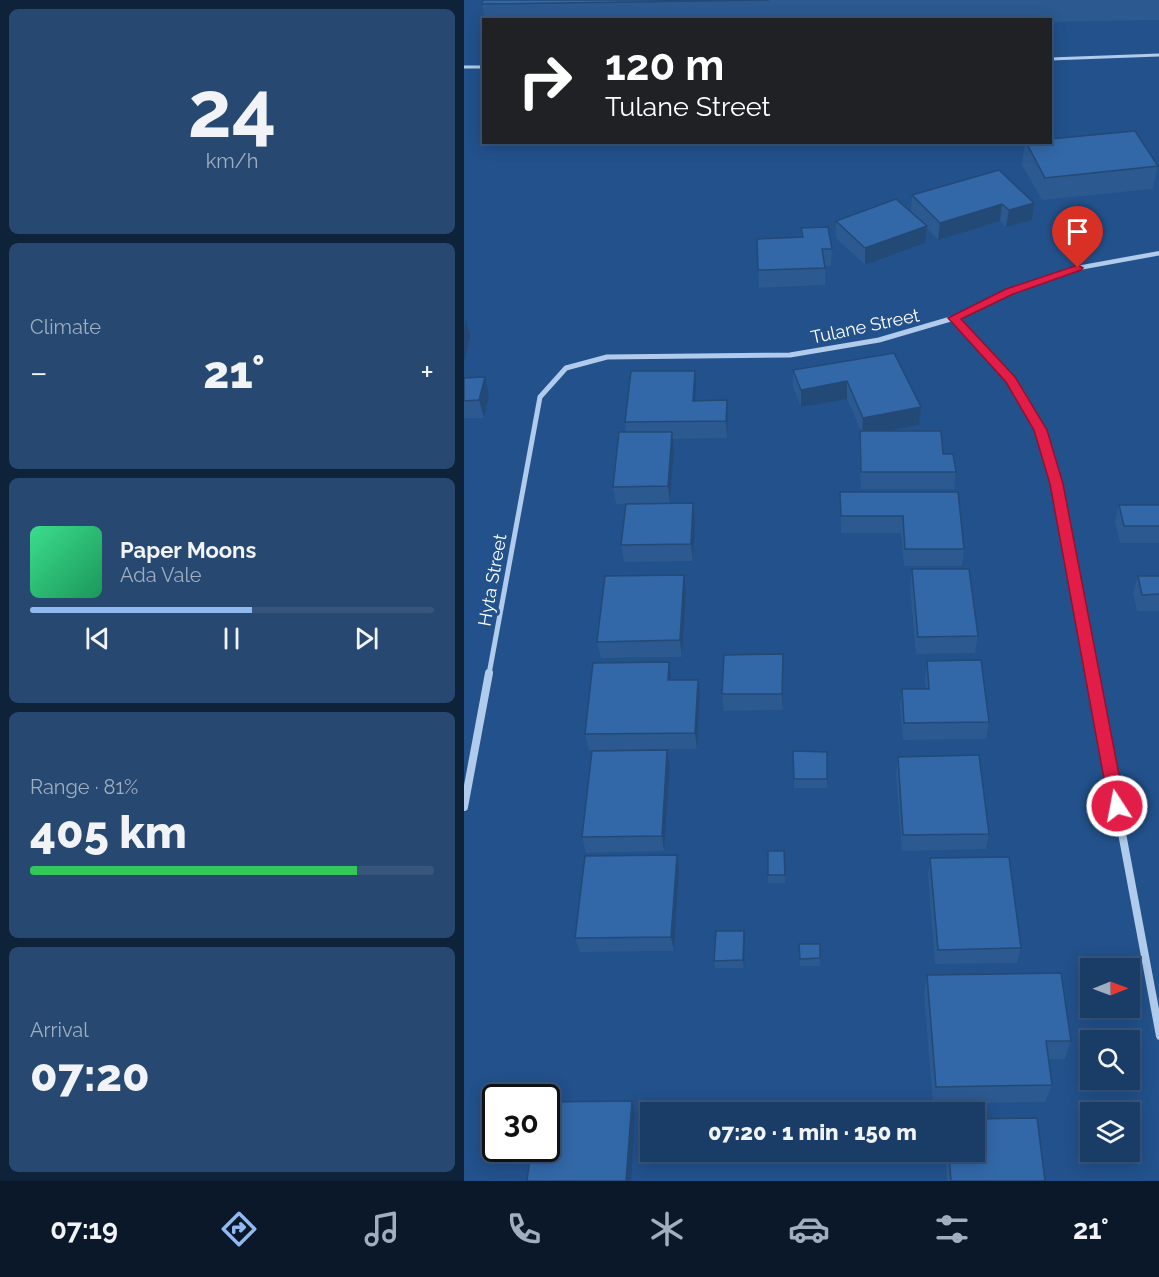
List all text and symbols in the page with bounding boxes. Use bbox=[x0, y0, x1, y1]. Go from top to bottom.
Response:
text: 120 m bbox=[605, 41, 724, 90]
icon: right bbox=[506, 42, 584, 120]
text: 24 bbox=[188, 64, 276, 155]
text: Tulane Street bbox=[605, 91, 771, 122]
text: km/h bbox=[206, 149, 258, 173]
pin bbox=[1052, 206, 1103, 268]
icon: arrive bbox=[1061, 215, 1094, 248]
street label: Tulane Street bbox=[809, 304, 921, 348]
text: Climate bbox=[30, 315, 101, 339]
text: 21° bbox=[203, 346, 265, 399]
text: − bbox=[30, 353, 48, 392]
text: + bbox=[420, 353, 434, 392]
street label: Hyta Street bbox=[474, 532, 510, 628]
text: Paper Moons bbox=[120, 537, 256, 563]
text: Ada Vale bbox=[120, 563, 202, 587]
icon: previous bbox=[81, 622, 114, 655]
icon: pause bbox=[215, 622, 248, 655]
icon: next bbox=[350, 622, 383, 655]
position arrow bbox=[1085, 774, 1149, 838]
text: Range · 81% bbox=[30, 775, 138, 799]
text: 405 km bbox=[30, 806, 187, 859]
north arrow bbox=[1080, 958, 1140, 1018]
map controls bbox=[1080, 958, 1140, 1162]
text: Arrival bbox=[30, 1018, 89, 1042]
button: search bbox=[1080, 1030, 1140, 1090]
text: 07:20 bbox=[30, 1049, 150, 1102]
speed limit sign: 30 bbox=[482, 1084, 560, 1162]
button: layers bbox=[1080, 1102, 1140, 1162]
text: 07:20 · 1 min · 150 m bbox=[708, 1119, 917, 1145]
icon: directions bbox=[218, 1208, 260, 1250]
icon: music bbox=[361, 1208, 403, 1250]
icon: phone bbox=[503, 1208, 545, 1250]
icon: climate bbox=[646, 1208, 688, 1250]
icon: car bbox=[788, 1208, 830, 1250]
icon: filters bbox=[931, 1208, 973, 1250]
text: 07:19 bbox=[50, 1214, 118, 1245]
text: 21° bbox=[1073, 1214, 1109, 1245]

